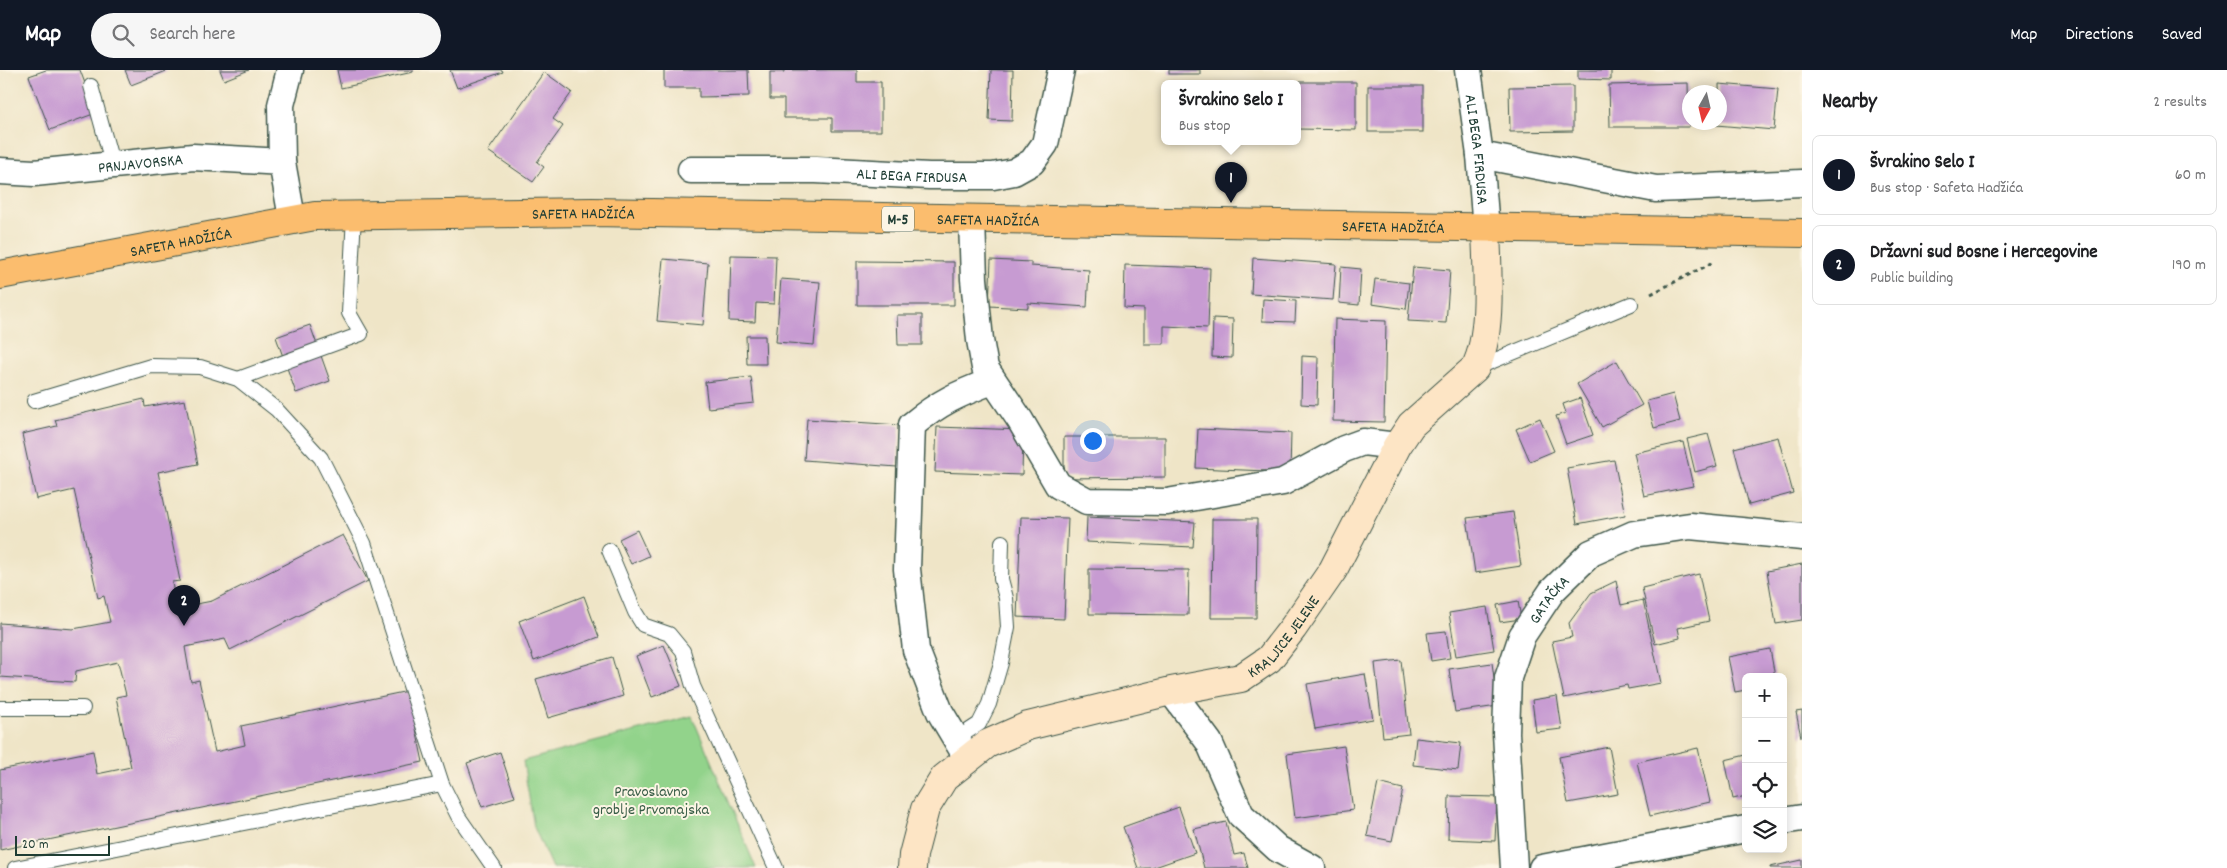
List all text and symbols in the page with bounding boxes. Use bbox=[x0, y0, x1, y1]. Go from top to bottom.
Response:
search box bbox=[91, 13, 441, 58]
text: Map bbox=[25, 18, 61, 52]
icon: search bbox=[109, 21, 137, 49]
text: Search here bbox=[149, 22, 235, 49]
text: Map bbox=[2010, 23, 2037, 48]
text: Directions bbox=[2065, 23, 2134, 48]
text: Saved bbox=[2162, 23, 2202, 48]
popup bbox=[1161, 80, 1301, 145]
north arrow bbox=[1682, 85, 1727, 130]
text: Švrakino Selo I bbox=[1179, 88, 1283, 115]
text: Nearby bbox=[1822, 88, 1877, 118]
text: 2 results bbox=[2153, 91, 2207, 114]
street label: ALI BEGA FIRDUSA bbox=[1458, 93, 1493, 206]
text: Bus stop bbox=[1179, 115, 1231, 138]
street label: PRNJAVORSKA bbox=[97, 149, 185, 181]
text: Švrakino Selo I bbox=[1870, 150, 1975, 177]
pin: 1 bbox=[1215, 162, 1247, 203]
street label: ALI BEGA FIRDUSA bbox=[856, 163, 968, 190]
text: 1 bbox=[1837, 164, 1841, 187]
text: 60 m bbox=[2175, 164, 2206, 187]
text: Bus stop · Safeta Hadžića bbox=[1870, 177, 2023, 200]
street label: SAFETA HADŽIĆA bbox=[532, 203, 635, 227]
road number: M-5 bbox=[882, 206, 914, 232]
street label: SAFETA HADŽIĆA bbox=[937, 209, 1040, 234]
street label: SAFETA HADŽIĆA bbox=[1342, 216, 1445, 241]
street label: SAFETA HADŽIĆA bbox=[129, 223, 234, 264]
text: Državni sud Bosne i Hercegovine bbox=[1870, 240, 2098, 267]
text: 2 bbox=[1836, 254, 1843, 277]
text: 190 m bbox=[2172, 254, 2206, 277]
text: Public building bbox=[1870, 267, 1953, 290]
your location bbox=[1080, 428, 1106, 454]
street label: GATAČKA bbox=[1524, 571, 1576, 629]
pin: 2 bbox=[168, 585, 200, 626]
street label: KRALJICE JELENE bbox=[1243, 591, 1327, 685]
map controls bbox=[1742, 673, 1787, 853]
button: + bbox=[1742, 673, 1787, 718]
button: − bbox=[1742, 718, 1787, 763]
button: locate bbox=[1742, 763, 1787, 808]
park label: Pravoslavno groblje Prvomajska bbox=[593, 781, 710, 822]
button: layers bbox=[1742, 808, 1787, 853]
scale bar bbox=[15, 833, 110, 856]
text: 20 m bbox=[22, 835, 49, 855]

